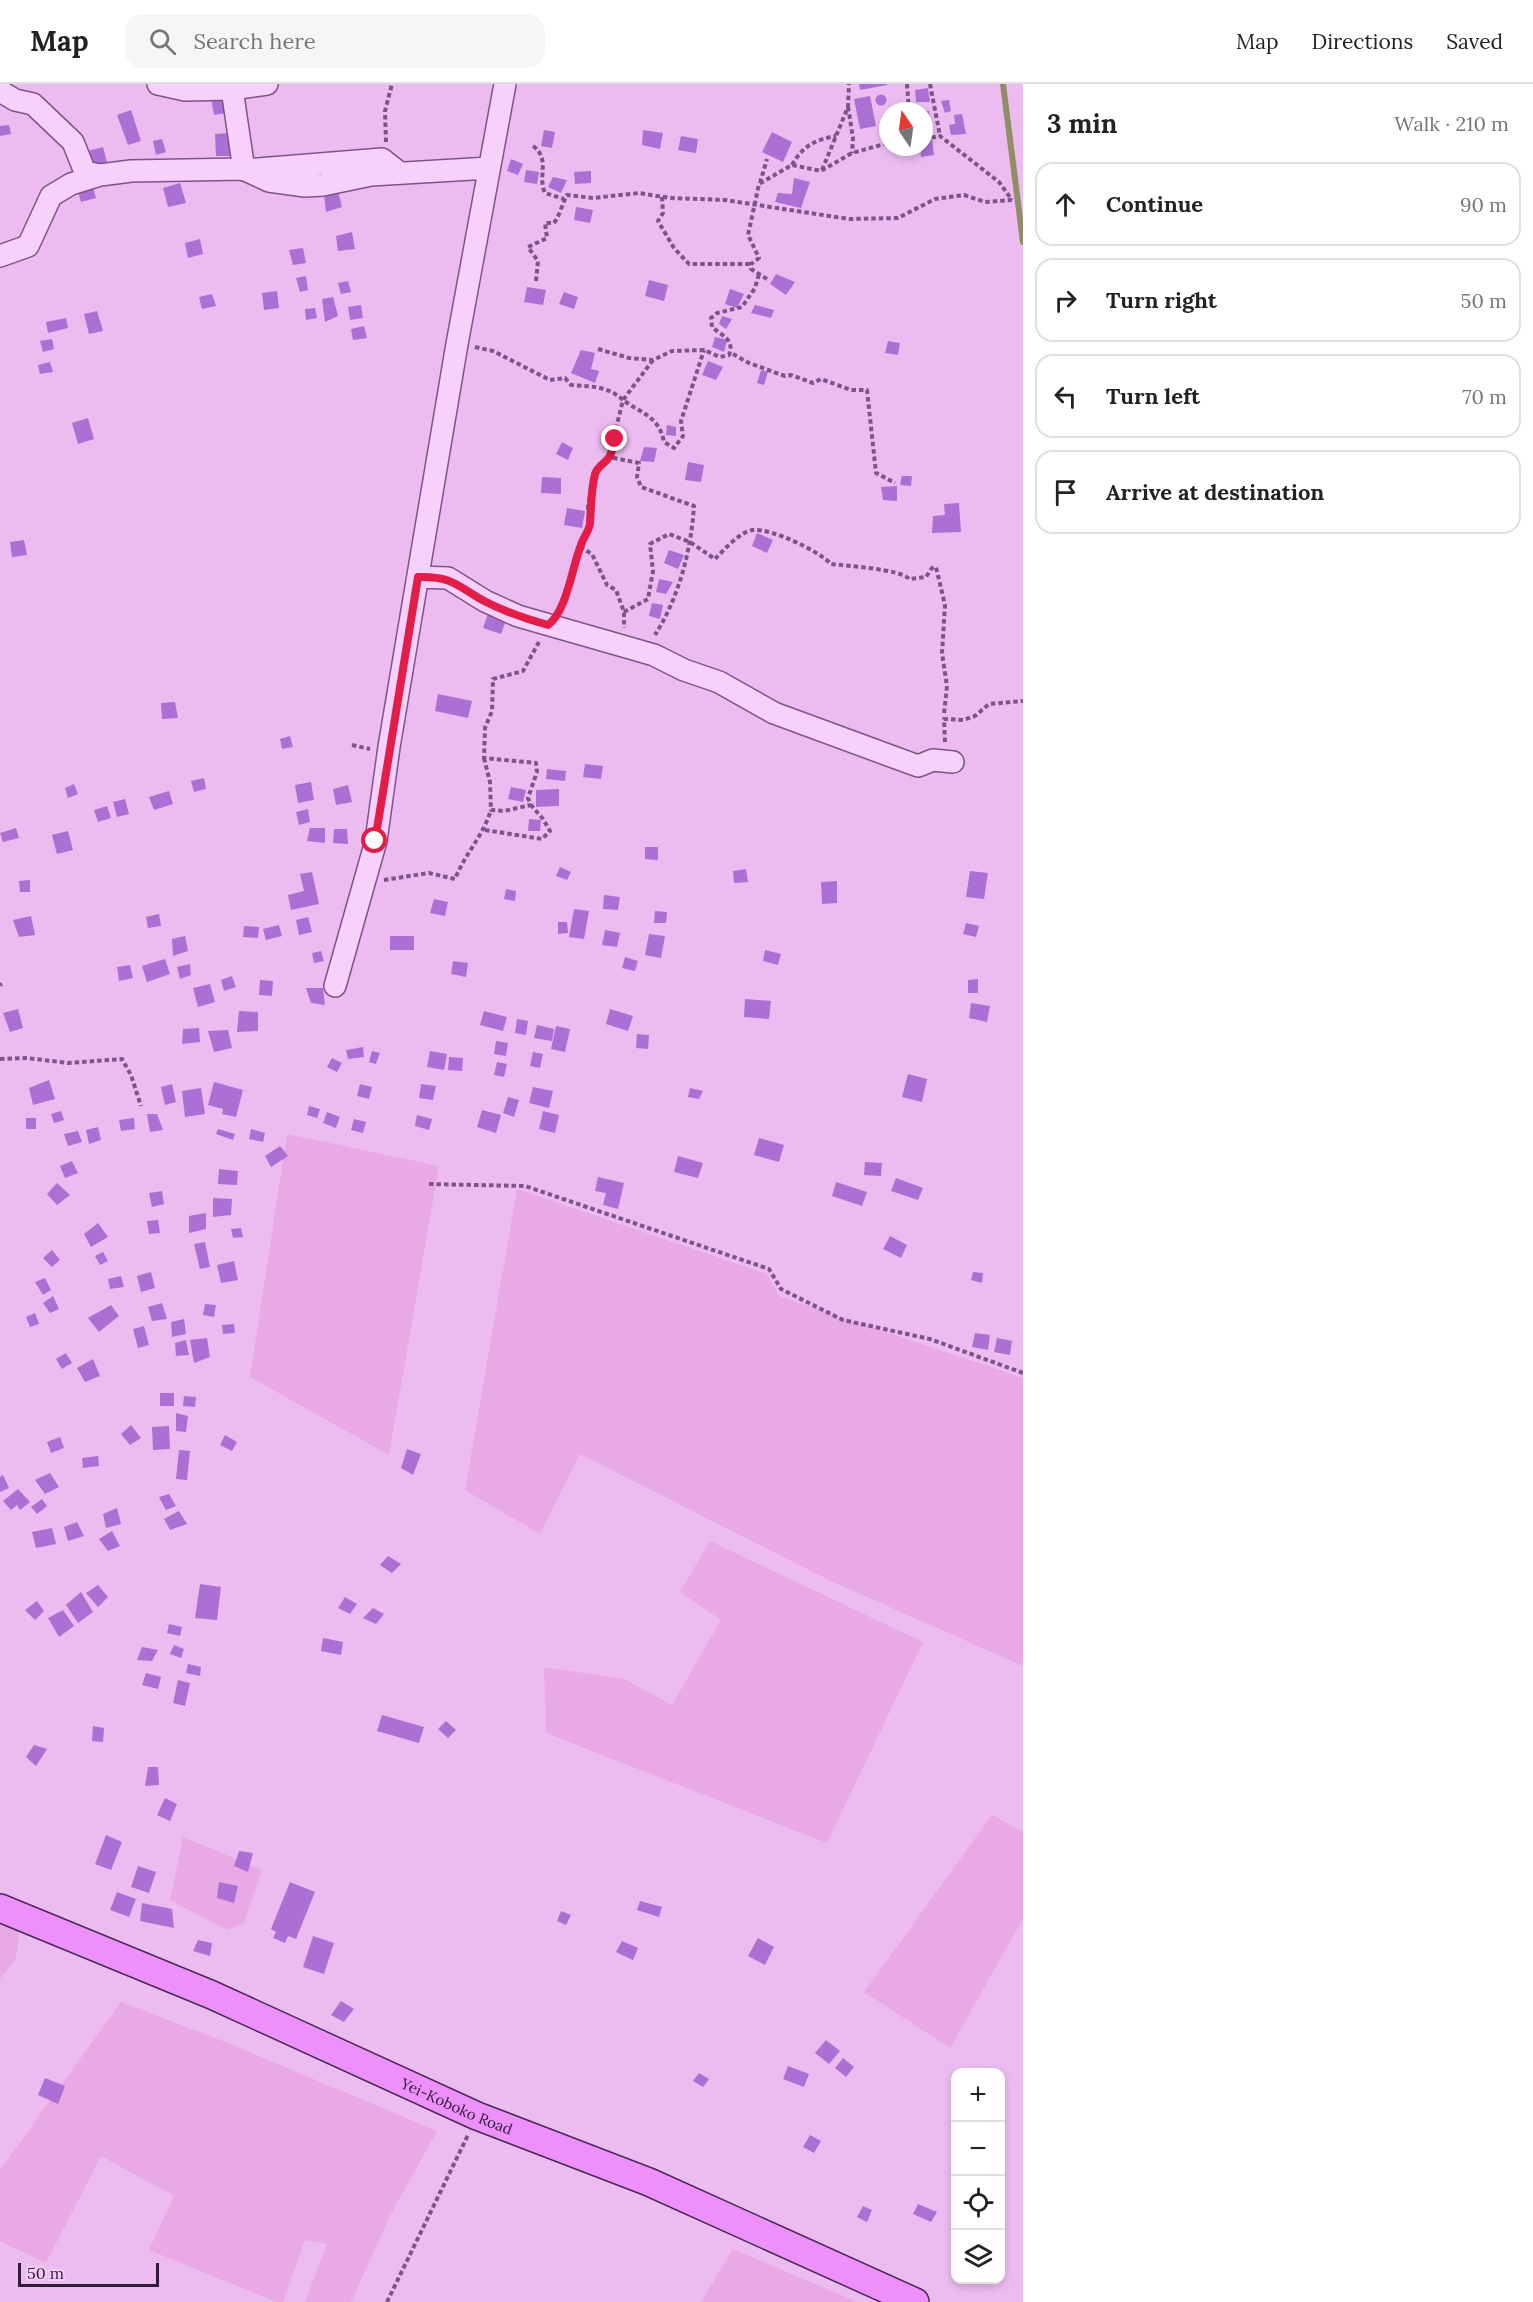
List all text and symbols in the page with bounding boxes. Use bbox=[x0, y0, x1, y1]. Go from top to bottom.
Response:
search box bbox=[125, 14, 545, 68]
text: Map bbox=[30, 23, 89, 59]
icon: search bbox=[146, 25, 179, 58]
text: Search here bbox=[194, 27, 316, 55]
text: Map bbox=[1236, 28, 1279, 55]
text: Directions bbox=[1312, 28, 1413, 55]
text: Saved bbox=[1446, 28, 1503, 55]
north arrow bbox=[879, 102, 933, 156]
text: 3 min bbox=[1047, 107, 1117, 140]
text: Walk · 210 m bbox=[1394, 111, 1509, 136]
icon: ahead bbox=[1049, 188, 1082, 221]
text: Continue bbox=[1106, 190, 1203, 218]
text: 90 m bbox=[1460, 192, 1507, 217]
icon: right bbox=[1049, 284, 1082, 317]
text: Turn right bbox=[1106, 286, 1217, 314]
text: 50 m bbox=[1461, 288, 1507, 313]
icon: left bbox=[1049, 380, 1082, 413]
text: Turn left bbox=[1106, 382, 1200, 410]
text: 70 m bbox=[1462, 384, 1507, 409]
route end bbox=[601, 425, 627, 451]
icon: arrive bbox=[1049, 476, 1082, 509]
text: Arrive at destination bbox=[1106, 478, 1324, 506]
route start bbox=[361, 827, 387, 853]
map controls bbox=[951, 2068, 1005, 2284]
button: + bbox=[951, 2068, 1005, 2122]
street label: Yei-Koboko Road bbox=[397, 2073, 516, 2138]
button: − bbox=[951, 2122, 1005, 2176]
button: locate bbox=[951, 2176, 1005, 2230]
button: layers bbox=[951, 2230, 1005, 2284]
scale bar bbox=[18, 2260, 159, 2288]
text: 50 m bbox=[27, 2263, 64, 2283]

